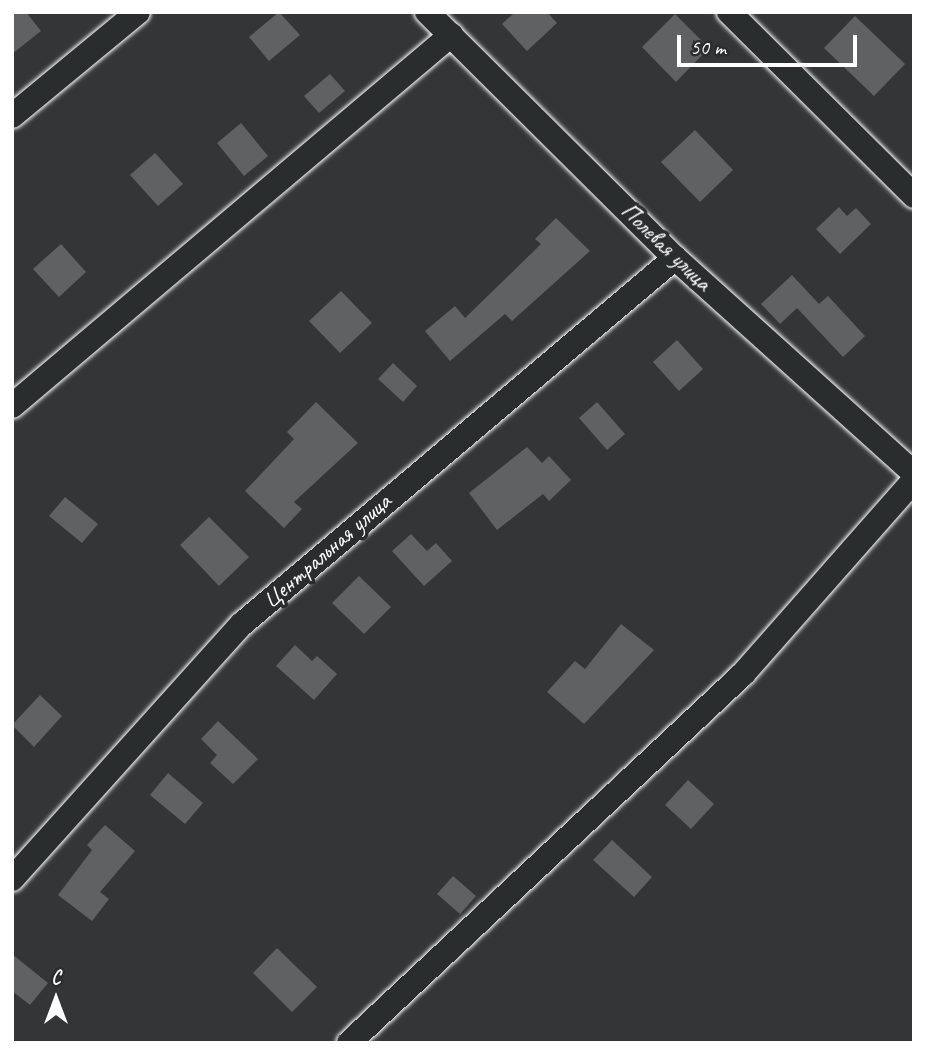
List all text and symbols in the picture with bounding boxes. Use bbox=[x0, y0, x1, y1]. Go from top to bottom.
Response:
scale bar bbox=[681, 21, 861, 65]
text: 50 m bbox=[690, 34, 726, 60]
street label: Полевая улица bbox=[614, 196, 718, 298]
street label: Центральная улица bbox=[256, 487, 398, 615]
north arrow bbox=[21, 964, 91, 1034]
text: С bbox=[51, 966, 61, 990]

